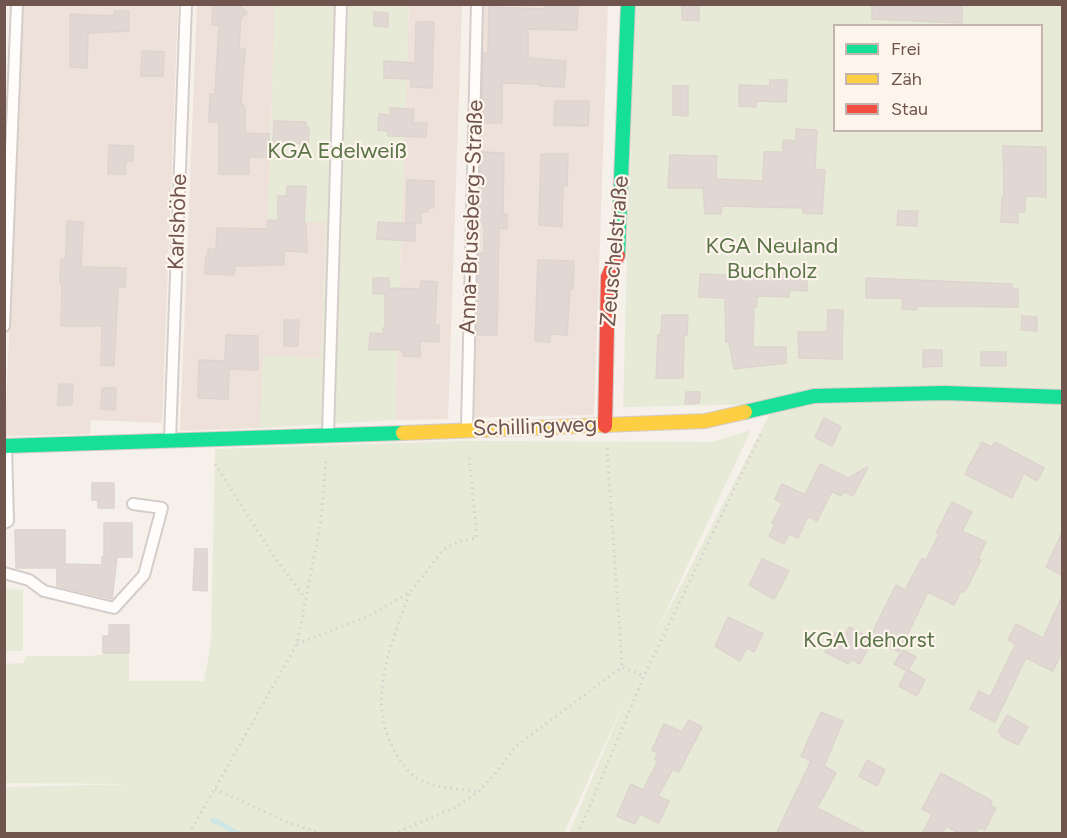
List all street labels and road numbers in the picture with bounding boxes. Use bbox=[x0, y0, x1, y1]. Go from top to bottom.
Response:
street label: Anna-Bruseberg-Straße bbox=[455, 99, 489, 335]
street label: Karlshöhe bbox=[163, 173, 193, 271]
street label: Zeuschelstraße bbox=[595, 174, 635, 328]
street label: Schillingweg bbox=[472, 412, 598, 442]

